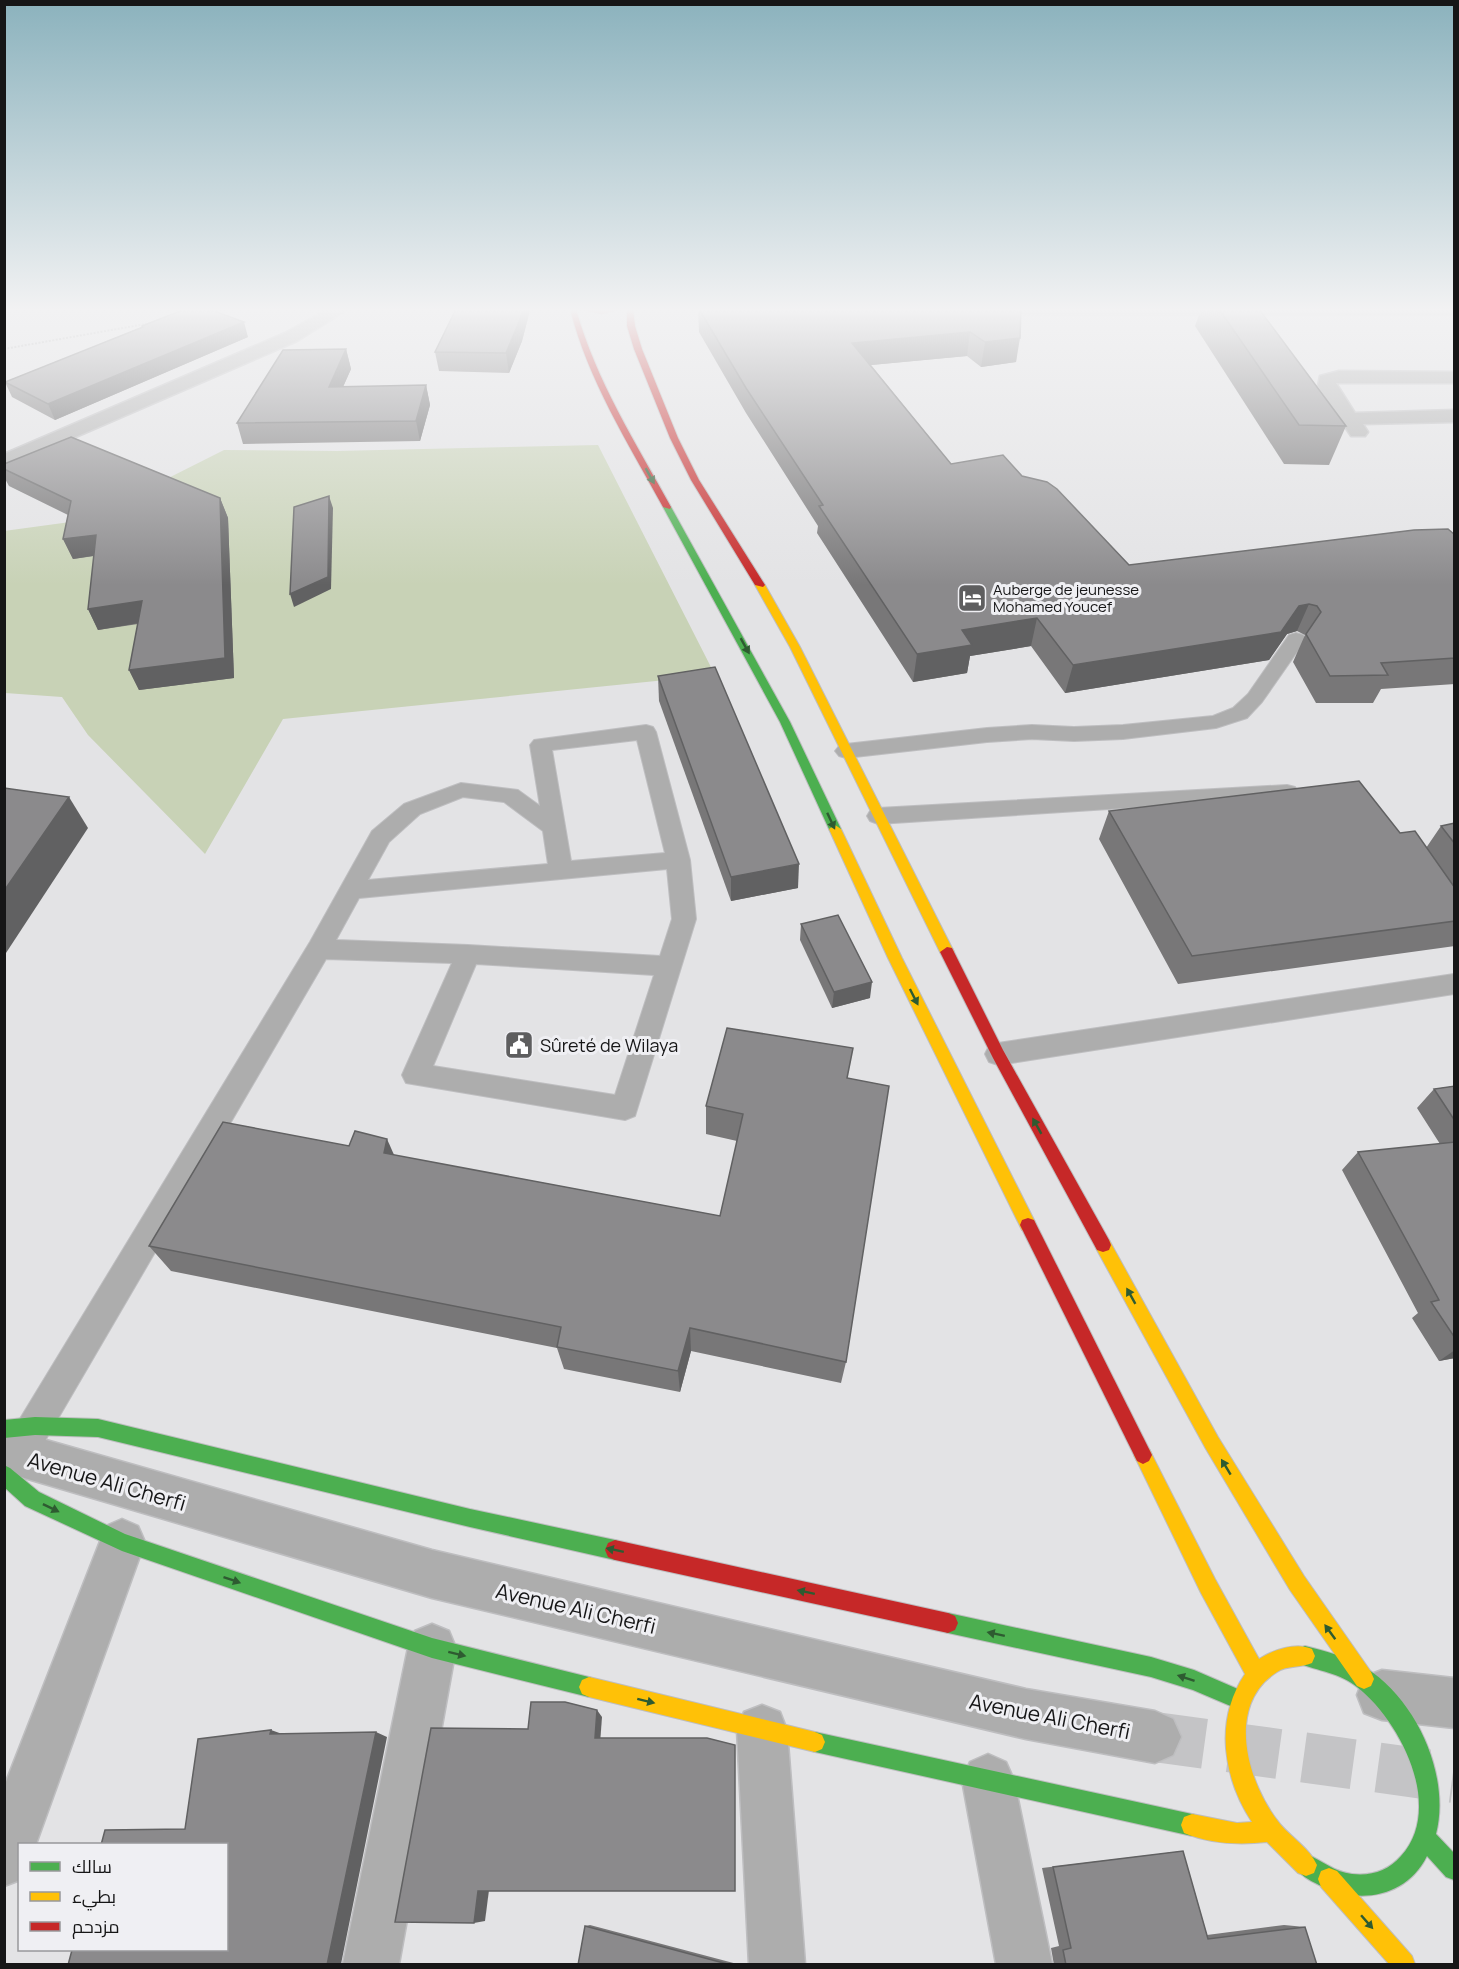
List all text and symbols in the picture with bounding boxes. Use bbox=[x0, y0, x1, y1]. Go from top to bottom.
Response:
one-way arrow bbox=[645, 468, 655, 485]
place label: Auberge de jeunesse Mohamed Youcef bbox=[993, 579, 1139, 617]
hotel icon: Auberge de jeunesse Mohamed Youcef bbox=[956, 582, 988, 614]
one-way arrow bbox=[739, 638, 749, 655]
one-way arrow bbox=[826, 813, 836, 831]
one-way arrow bbox=[910, 989, 919, 1006]
public building icon: Sûreté de Wilaya bbox=[503, 1029, 535, 1061]
place label: Sûreté de Wilaya bbox=[540, 1033, 678, 1057]
one-way arrow bbox=[1032, 1117, 1042, 1134]
one-way arrow bbox=[1126, 1288, 1136, 1305]
street label: Avenue Ali Cherfi bbox=[25, 1445, 189, 1517]
one-way arrow bbox=[1220, 1459, 1231, 1475]
one-way arrow bbox=[42, 1503, 60, 1513]
one-way arrow bbox=[605, 1545, 624, 1554]
one-way arrow bbox=[223, 1576, 241, 1585]
street label: Avenue Ali Cherfi bbox=[493, 1576, 659, 1640]
one-way arrow bbox=[796, 1587, 815, 1596]
one-way arrow bbox=[1324, 1624, 1336, 1640]
one-way arrow bbox=[987, 1628, 1005, 1638]
one-way arrow bbox=[448, 1650, 466, 1660]
one-way arrow bbox=[1177, 1672, 1195, 1682]
street label: Avenue Ali Cherfi bbox=[967, 1687, 1133, 1745]
one-way arrow bbox=[637, 1697, 655, 1707]
legend bbox=[18, 1843, 228, 1951]
text: سالك bbox=[72, 1854, 112, 1878]
text: بطيء bbox=[72, 1884, 116, 1911]
text: مزدحم bbox=[72, 1914, 120, 1939]
one-way arrow bbox=[1360, 1914, 1373, 1929]

